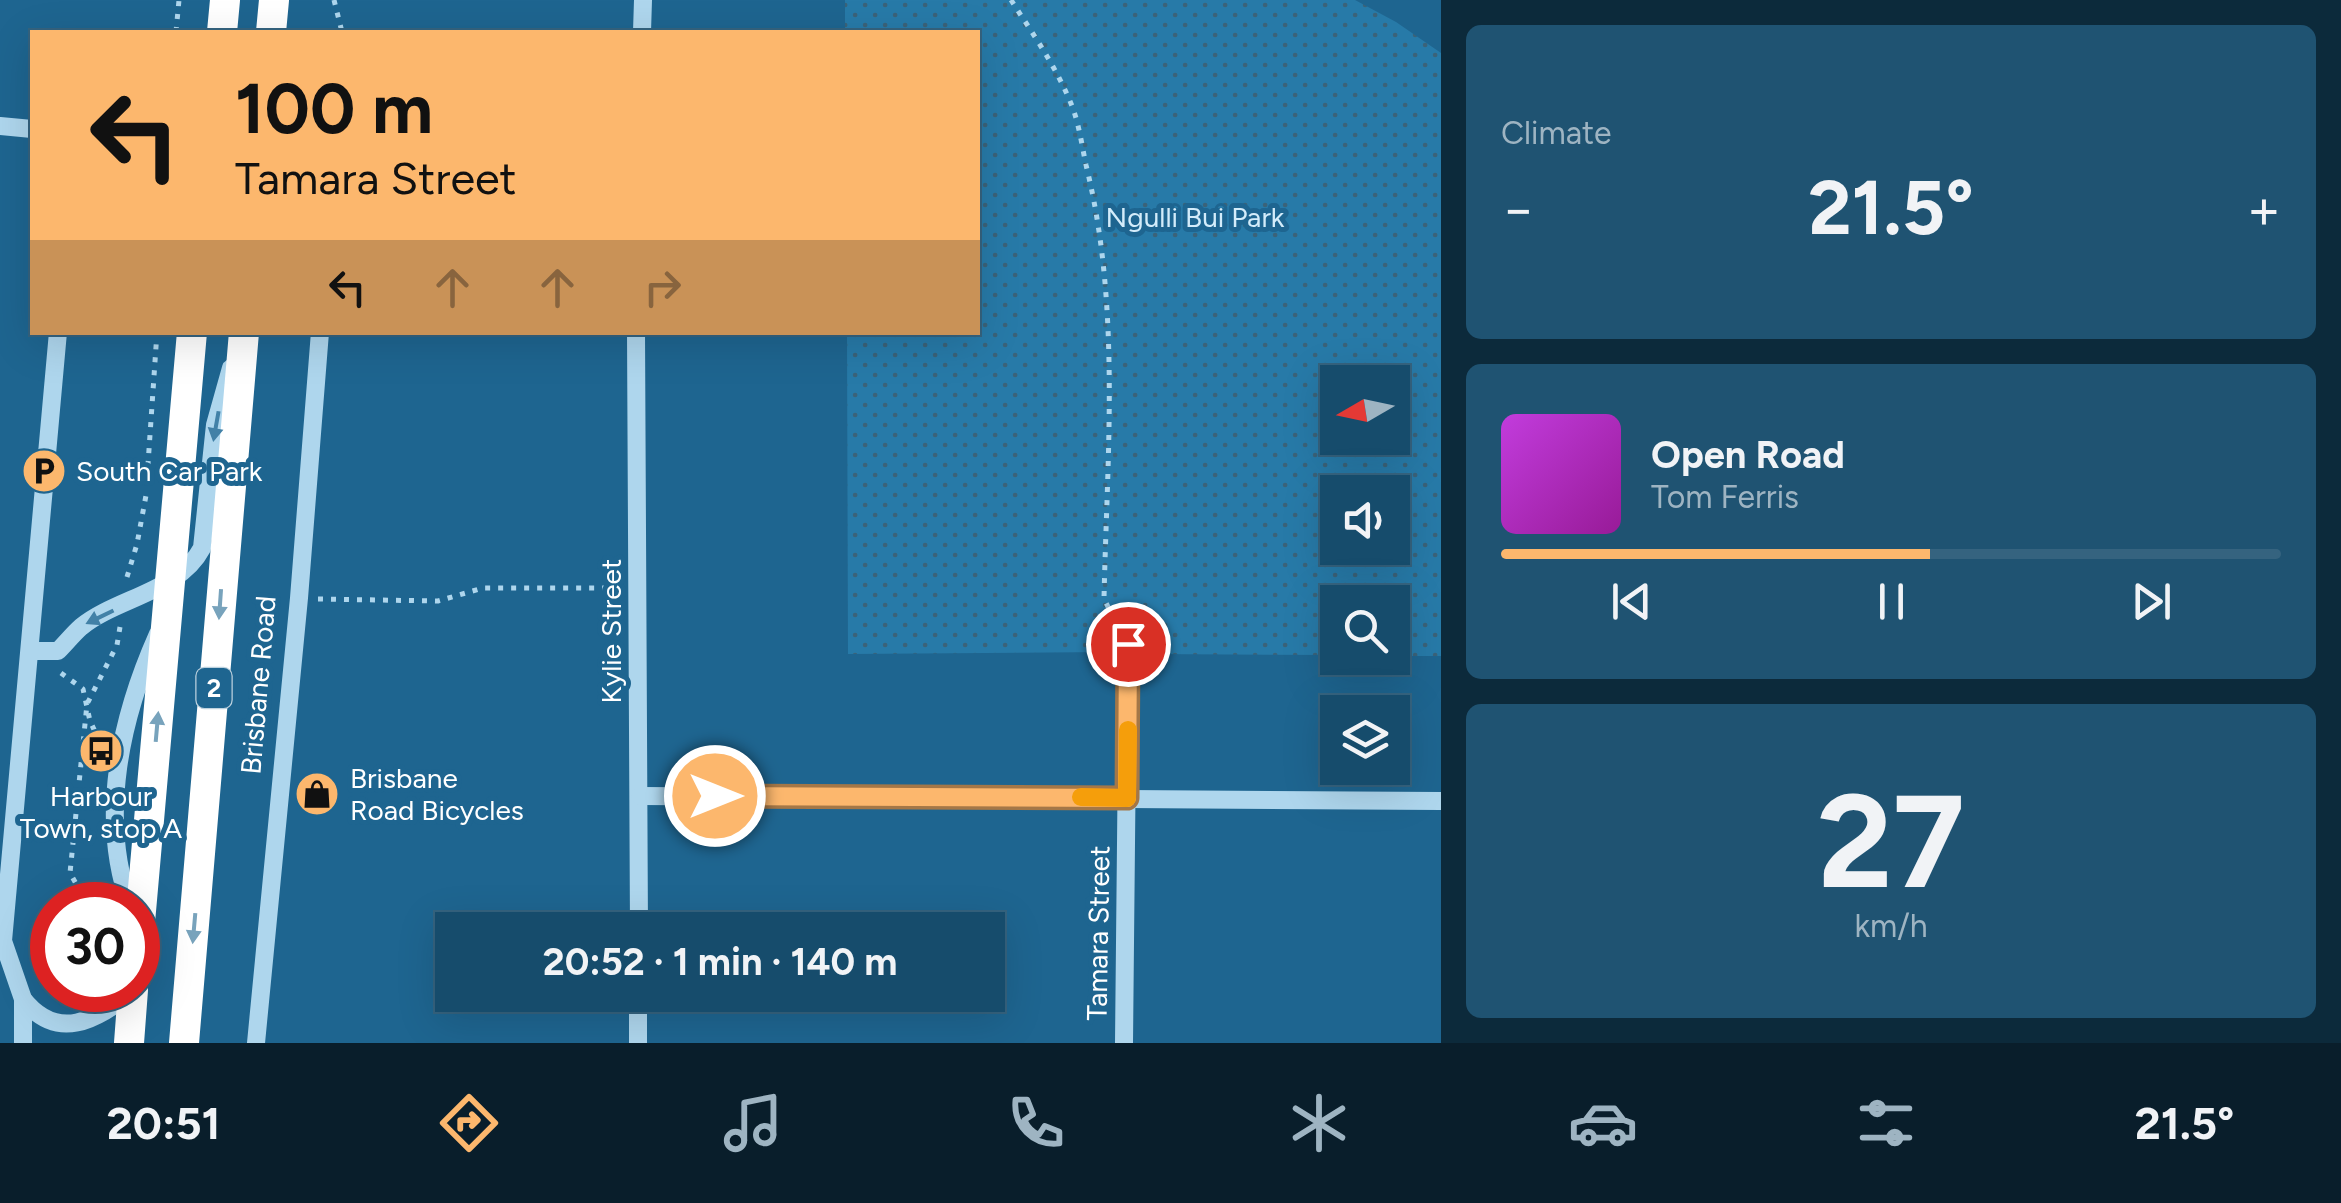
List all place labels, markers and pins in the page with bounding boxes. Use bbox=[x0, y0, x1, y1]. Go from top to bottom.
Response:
parking icon: South Car Park bbox=[21, 448, 67, 494]
place label: South Car Park bbox=[76, 454, 263, 488]
pin bbox=[1086, 602, 1171, 687]
bus stop icon: Harbour Town, stop A bbox=[78, 728, 124, 774]
place label: Brisbane Road Bicycles bbox=[350, 761, 524, 827]
shop icon: Brisbane Road Bicycles bbox=[294, 771, 340, 817]
place label: Harbour Town, stop A bbox=[20, 779, 182, 845]

